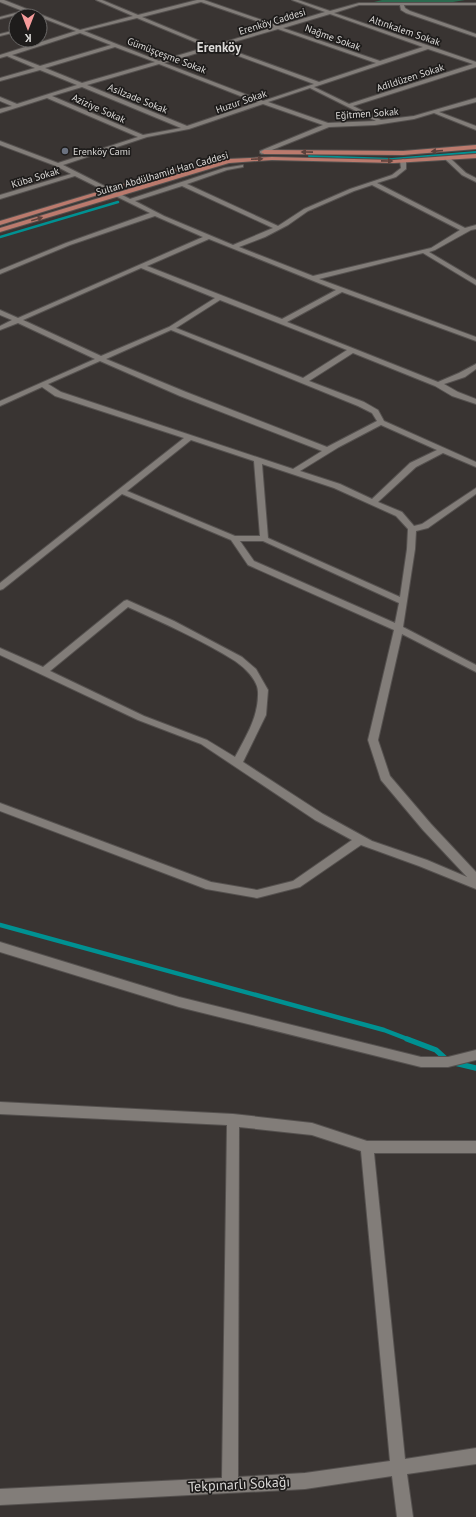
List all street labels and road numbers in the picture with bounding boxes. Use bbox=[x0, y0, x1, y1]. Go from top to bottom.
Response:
street label: Erenköy Caddesi bbox=[237, 5, 307, 38]
street label: Altınkalem Sokak bbox=[368, 12, 442, 49]
street label: Nağme Sokak bbox=[303, 21, 363, 54]
street label: Gümüşçeşme Sokak bbox=[125, 34, 208, 77]
street label: Adildüzen Sokak bbox=[375, 60, 446, 95]
street label: Asilzade Sokak bbox=[106, 81, 170, 116]
street label: Huzur Sokak bbox=[214, 87, 269, 116]
street label: Aziziye Sokak bbox=[70, 91, 128, 126]
street label: Eğitmen Sokak bbox=[335, 105, 399, 122]
street label: Sultan Abdülhamid Han Caddesi bbox=[94, 148, 230, 199]
street label: Küba Sokak bbox=[9, 164, 61, 191]
street label: Tekpınarlı Sokağı bbox=[188, 1472, 290, 1496]

